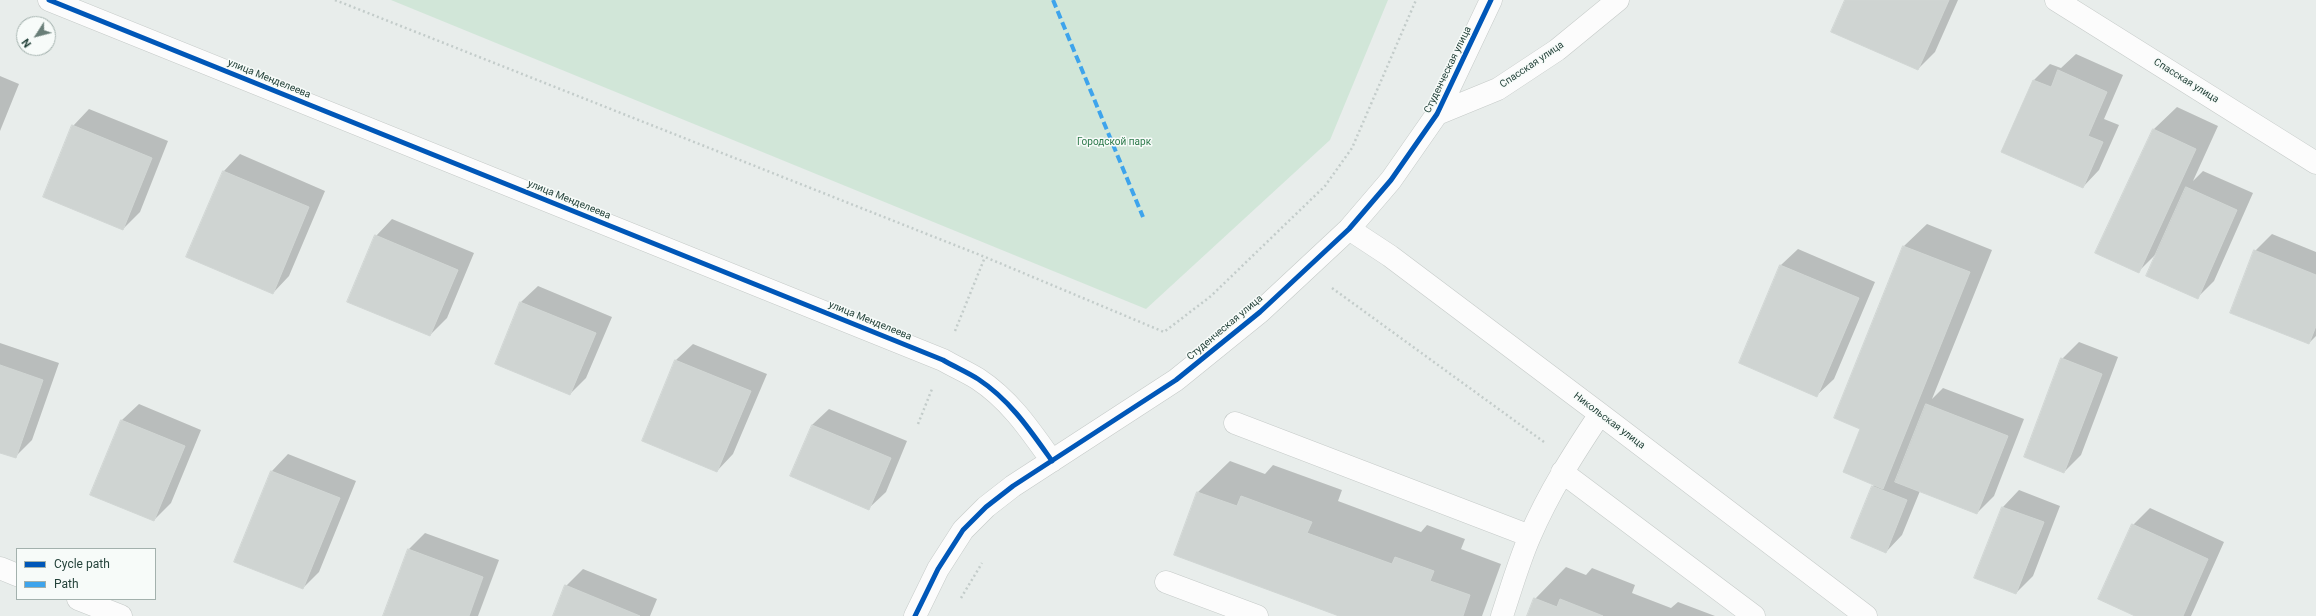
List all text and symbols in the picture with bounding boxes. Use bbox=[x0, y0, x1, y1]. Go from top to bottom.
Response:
north arrow bbox=[16, 16, 56, 56]
street label: Студенческая улица bbox=[1422, 25, 1474, 115]
text: N bbox=[19, 36, 34, 50]
street label: Спасская улица bbox=[1498, 39, 1566, 91]
street label: Спасская улица bbox=[2151, 56, 2221, 106]
street label: улица Менделеева bbox=[226, 57, 312, 101]
park label: Городской парк bbox=[1077, 136, 1151, 148]
street label: улица Менделеева bbox=[526, 178, 612, 222]
street label: Студенческая улица bbox=[1185, 293, 1265, 363]
street label: улица Менделеева bbox=[827, 299, 913, 343]
street label: Никольская улица bbox=[1571, 390, 1647, 452]
legend bbox=[16, 548, 156, 600]
text: Cycle path bbox=[54, 557, 110, 571]
text: Path bbox=[54, 577, 79, 591]

